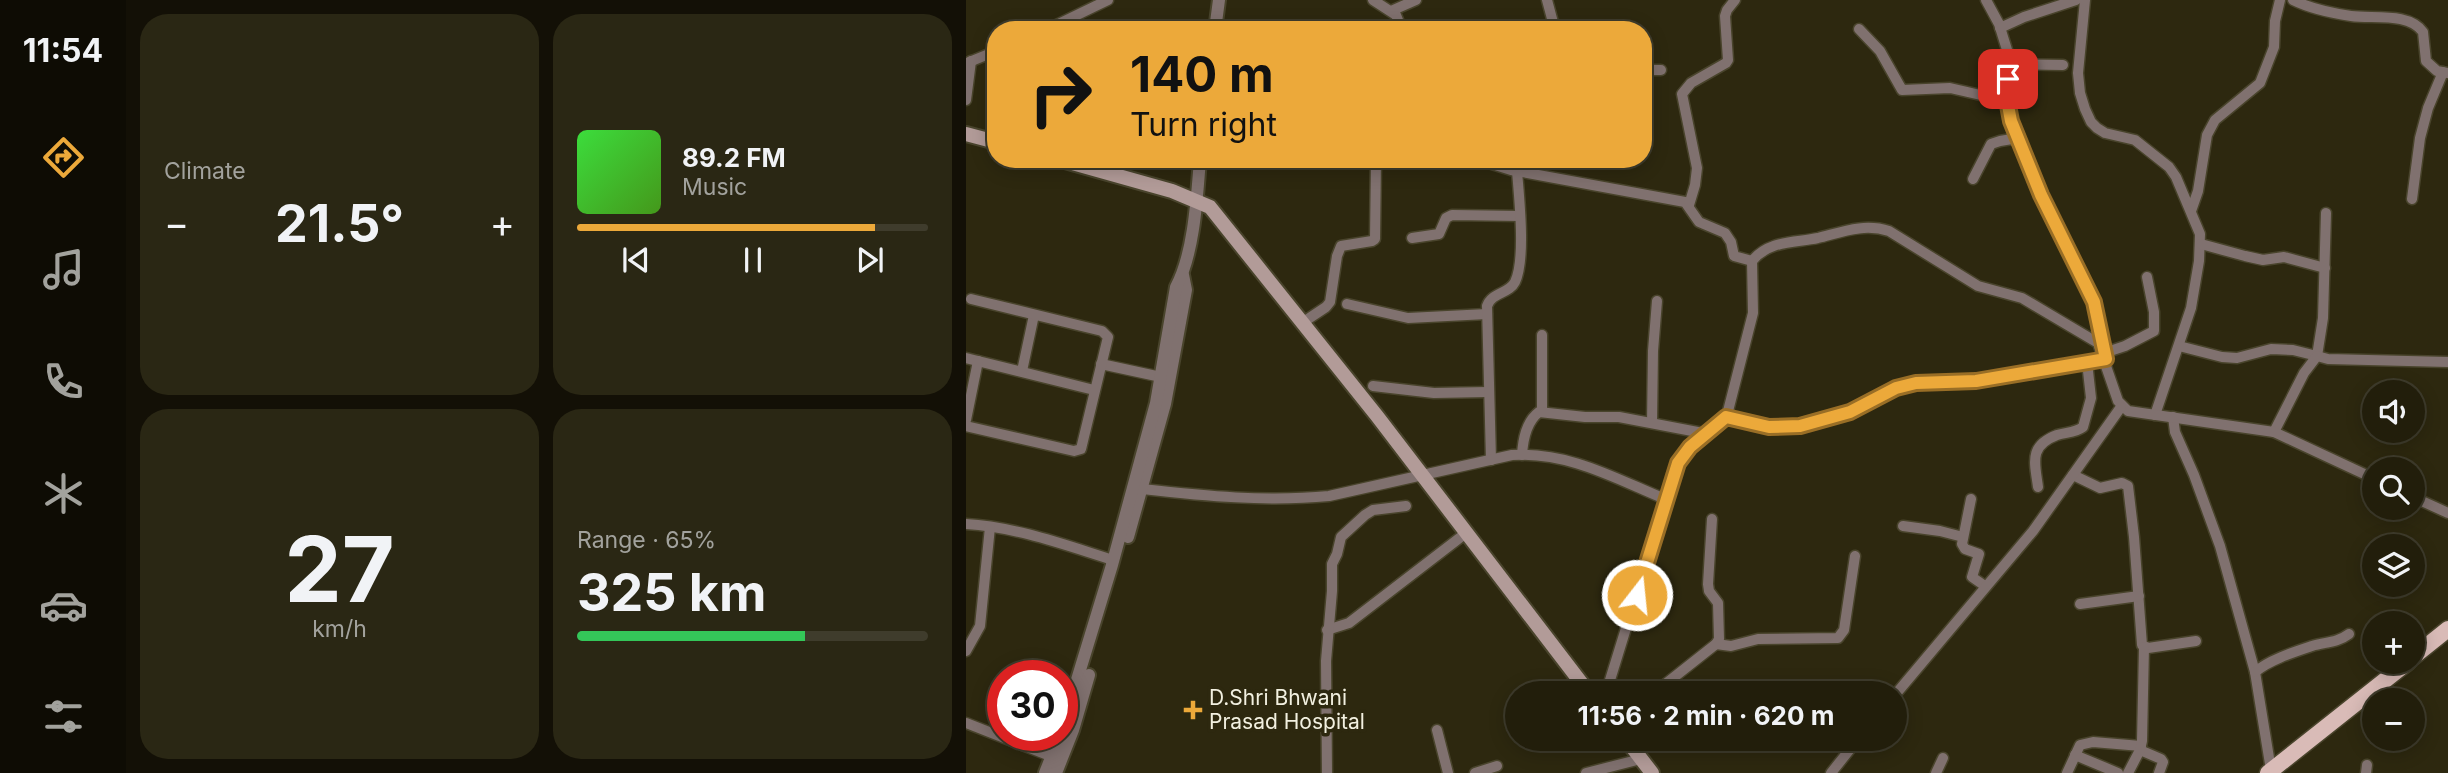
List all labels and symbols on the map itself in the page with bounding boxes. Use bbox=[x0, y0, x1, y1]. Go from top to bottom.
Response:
pin bbox=[1978, 49, 2038, 109]
position arrow bbox=[1600, 558, 1674, 632]
speed limit sign: 30 bbox=[987, 660, 1078, 751]
place label: D.Shri Bhwani Prasad Hospital bbox=[1209, 685, 1365, 734]
marker: D.Shri Bhwani Prasad Hospital bbox=[1183, 700, 1203, 720]

